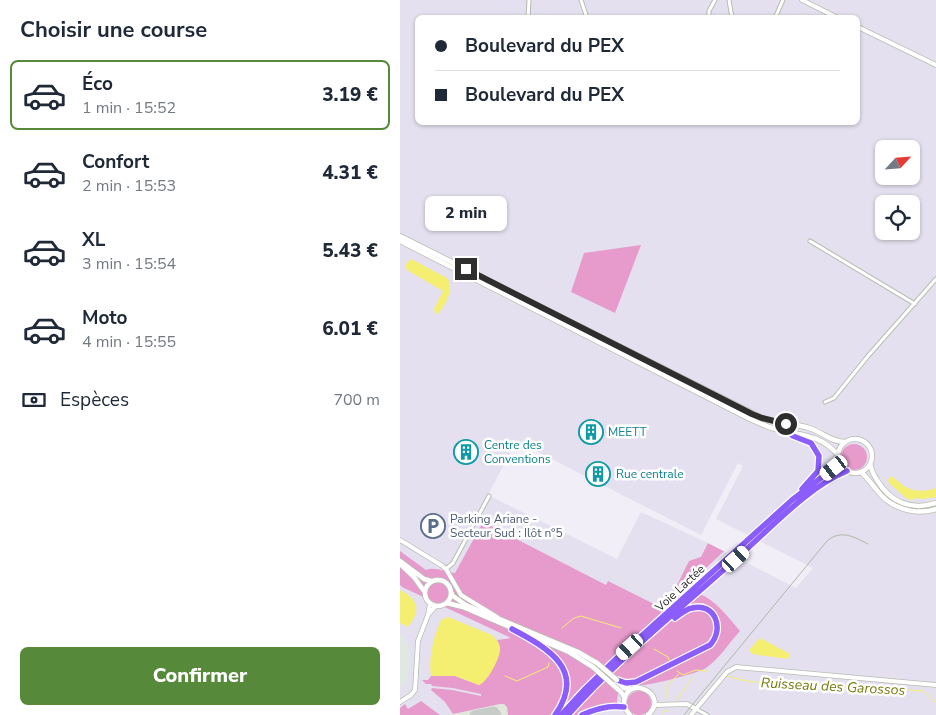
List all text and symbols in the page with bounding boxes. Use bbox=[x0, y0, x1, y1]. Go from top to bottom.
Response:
text: Choisir une course bbox=[20, 15, 207, 45]
text: Boulevard du PEX bbox=[465, 33, 624, 59]
text: Éco bbox=[82, 71, 113, 97]
icon: car bbox=[22, 73, 67, 118]
text: 3.19 € bbox=[322, 82, 378, 108]
text: Boulevard du PEX bbox=[465, 82, 624, 108]
text: 1 min · 15:52 bbox=[82, 97, 176, 119]
north arrow bbox=[875, 140, 920, 185]
map controls bbox=[875, 140, 920, 240]
text: Confort bbox=[82, 149, 149, 175]
icon: car bbox=[22, 151, 67, 196]
text: 4.31 € bbox=[322, 160, 378, 186]
text: 2 min · 15:53 bbox=[82, 175, 176, 197]
button: locate bbox=[875, 195, 920, 240]
callout: 2 min bbox=[425, 196, 507, 232]
text: 2 min bbox=[445, 202, 487, 224]
text: XL bbox=[82, 227, 105, 253]
icon: car bbox=[22, 229, 67, 274]
text: 5.43 € bbox=[322, 238, 378, 264]
text: 3 min · 15:54 bbox=[82, 253, 176, 275]
route end bbox=[455, 258, 477, 280]
text: Moto bbox=[82, 305, 128, 331]
icon: car bbox=[22, 307, 67, 352]
text: 6.01 € bbox=[322, 316, 378, 342]
text: 4 min · 15:55 bbox=[82, 331, 176, 353]
icon: cash bbox=[20, 386, 48, 414]
text: Espèces bbox=[60, 387, 129, 413]
text: 700 m bbox=[333, 389, 380, 411]
route start bbox=[775, 413, 797, 435]
building icon: MEETT bbox=[578, 419, 604, 445]
place label: MEETT bbox=[608, 424, 647, 440]
place label: Centre des Conventions bbox=[484, 437, 551, 467]
building icon: Centre des Conventions bbox=[453, 439, 479, 465]
car bbox=[817, 453, 850, 483]
building icon: Rue centrale bbox=[585, 461, 611, 487]
place label: Rue centrale bbox=[616, 466, 684, 482]
place label: Parking Ariane - Secteur Sud : Ilôt n°5 bbox=[450, 511, 563, 541]
parking icon: Parking Ariane - Secteur Sud : Ilôt n°5 bbox=[420, 513, 446, 539]
car bbox=[719, 543, 752, 575]
street label: Voie Lactée bbox=[651, 561, 708, 616]
car bbox=[613, 631, 646, 663]
button: Confirmer bbox=[20, 647, 380, 705]
water label: Ruisseau des Garossos bbox=[760, 673, 906, 700]

